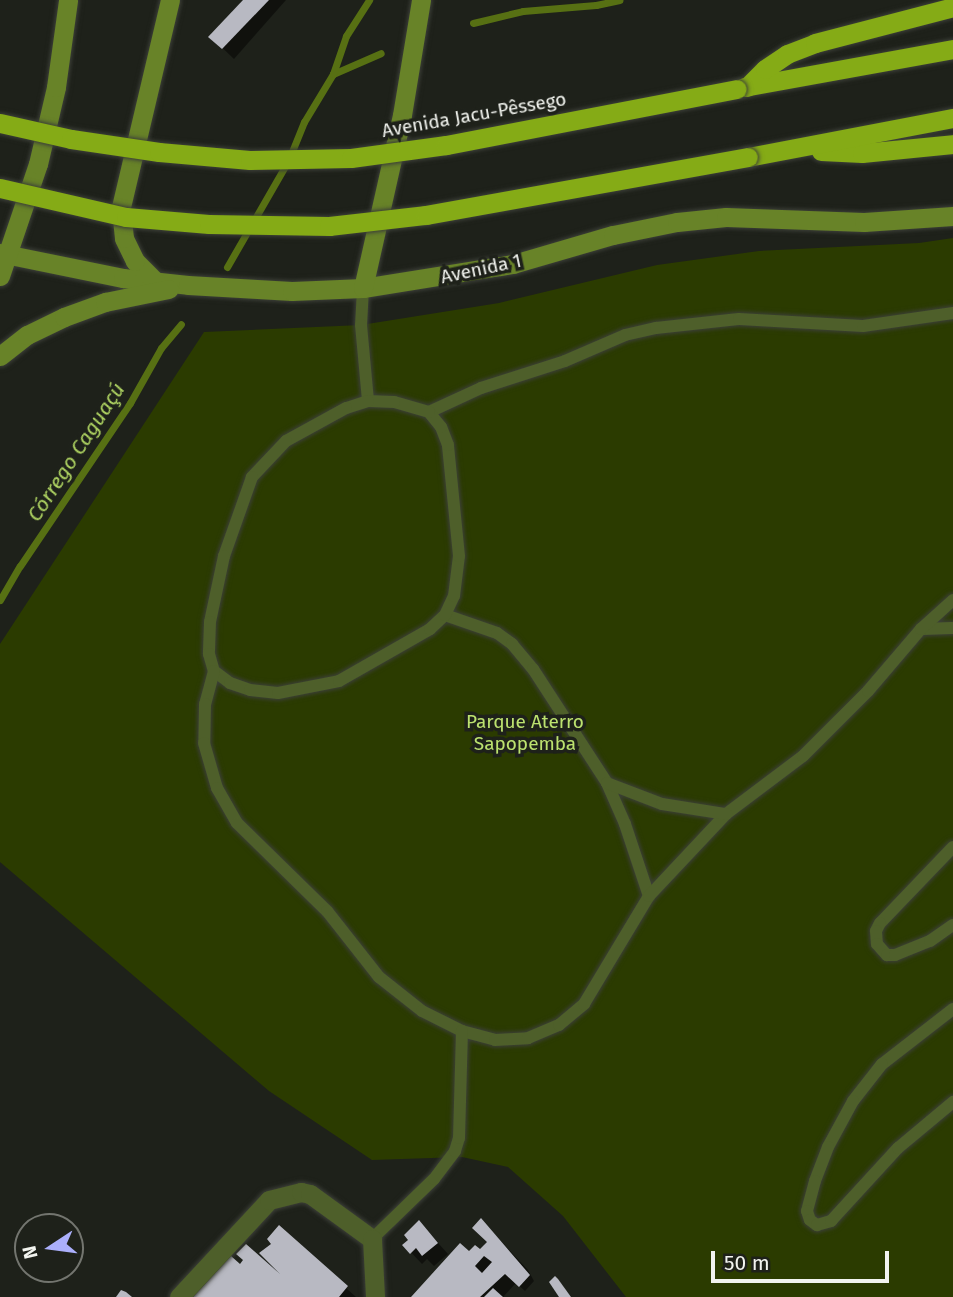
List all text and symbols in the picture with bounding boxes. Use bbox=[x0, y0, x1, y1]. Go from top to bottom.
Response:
street label: Avenida Jacu-Pêssego bbox=[380, 88, 568, 142]
street label: Avenida 1 bbox=[439, 249, 523, 289]
water label: Córrego Caguaçú bbox=[22, 378, 130, 526]
park label: Parque Aterro Sapopemba bbox=[466, 711, 584, 755]
north arrow bbox=[14, 1213, 84, 1283]
scale bar bbox=[715, 1238, 894, 1282]
text: N bbox=[17, 1244, 43, 1261]
text: 50 m bbox=[724, 1250, 770, 1276]

